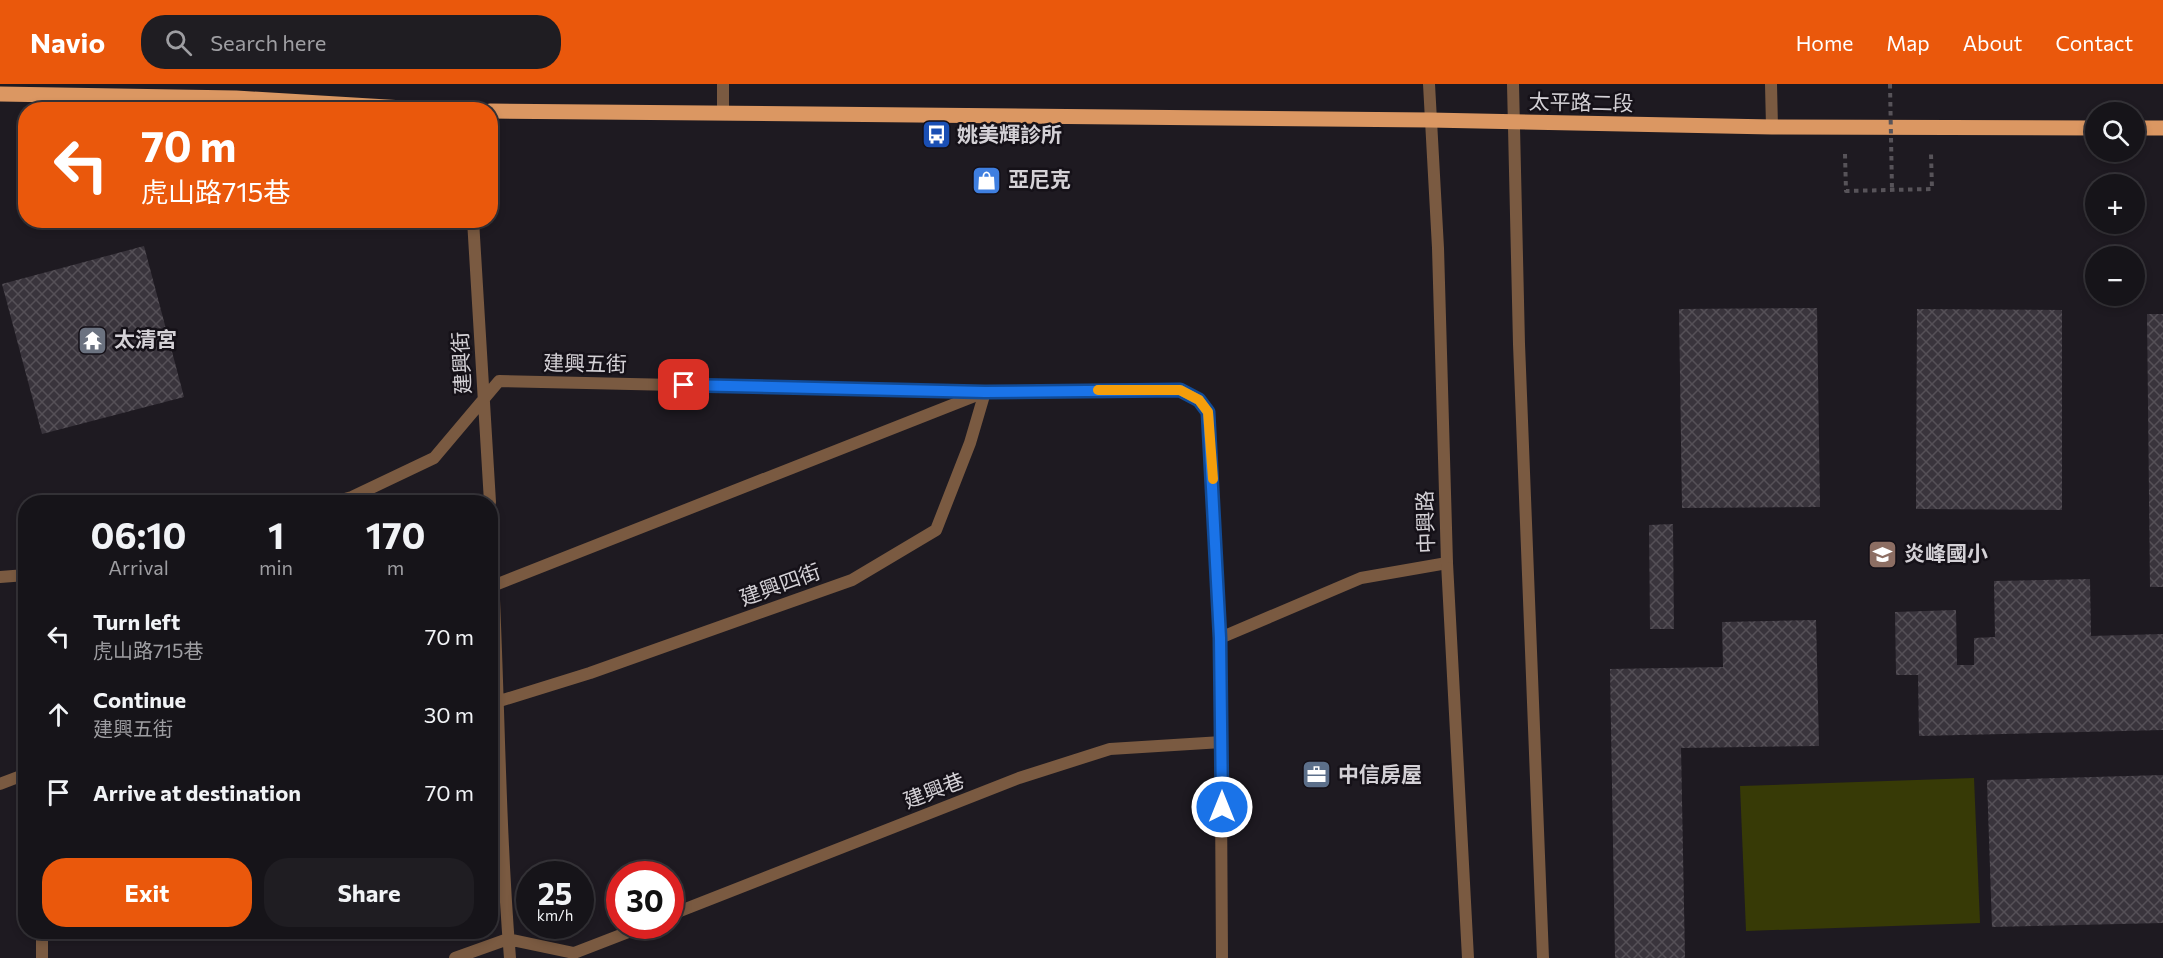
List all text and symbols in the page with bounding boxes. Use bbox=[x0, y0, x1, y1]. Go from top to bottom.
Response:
search box bbox=[141, 15, 561, 69]
text: Navio bbox=[30, 25, 105, 59]
icon: search bbox=[162, 26, 195, 59]
text: Search here bbox=[210, 29, 326, 56]
text: Home bbox=[1796, 30, 1853, 55]
text: Map bbox=[1886, 30, 1930, 55]
text: About bbox=[1963, 30, 2022, 55]
text: Contact bbox=[2055, 30, 2133, 55]
street label: 太平路二段 bbox=[1528, 88, 1634, 115]
map controls bbox=[2085, 102, 2145, 306]
button: search bbox=[2085, 102, 2145, 162]
text: 70 m bbox=[141, 119, 236, 171]
bus stop icon: 姚美輝診所 bbox=[920, 119, 952, 151]
place label: 姚美輝診所 bbox=[957, 121, 1062, 146]
icon: left bbox=[42, 126, 120, 204]
shop icon: 亞尼克 bbox=[971, 164, 1003, 196]
place label: 亞尼克 bbox=[1008, 166, 1071, 191]
button: + bbox=[2085, 174, 2145, 234]
text: 虎山路715巷 bbox=[141, 175, 290, 208]
button: − bbox=[2085, 246, 2145, 306]
temple icon: 太清宮 bbox=[77, 324, 109, 356]
place label: 太清宮 bbox=[114, 326, 177, 351]
street label: 建興街 bbox=[446, 331, 475, 395]
street label: 建興五街 bbox=[543, 349, 627, 376]
pin bbox=[658, 359, 709, 410]
icon: arrive bbox=[667, 368, 700, 401]
street label: 中興路 bbox=[1411, 490, 1438, 554]
text: 06:10 bbox=[91, 512, 186, 556]
text: 1 bbox=[268, 512, 284, 556]
text: 170 bbox=[366, 512, 425, 556]
school or university icon: 炎峰國小 bbox=[1867, 538, 1899, 570]
place label: 炎峰國小 bbox=[1904, 540, 1988, 565]
text: Arrival bbox=[108, 555, 169, 579]
text: min bbox=[259, 555, 293, 579]
text: m bbox=[387, 555, 404, 579]
street label: 建興四街 bbox=[736, 557, 823, 610]
text: Turn left bbox=[93, 608, 180, 635]
icon: left bbox=[42, 620, 75, 653]
text: 70 m bbox=[425, 623, 474, 650]
text: 虎山路715巷 bbox=[93, 638, 204, 662]
text: Continue bbox=[93, 686, 186, 713]
icon: ahead bbox=[42, 698, 75, 731]
text: 30 m bbox=[424, 701, 474, 728]
text: 建興五街 bbox=[93, 716, 173, 740]
office icon: 中信房屋 bbox=[1301, 759, 1333, 791]
place label: 中信房屋 bbox=[1338, 761, 1422, 786]
street label: 建興巷 bbox=[900, 767, 967, 813]
position arrow bbox=[1190, 775, 1254, 839]
icon: arrive bbox=[42, 776, 75, 809]
text: Arrive at destination bbox=[93, 779, 301, 806]
text: 70 m bbox=[425, 779, 474, 806]
button: Exit bbox=[42, 858, 252, 927]
button: Share bbox=[264, 858, 474, 927]
speed limit sign: 30 bbox=[606, 861, 684, 939]
text: 25 bbox=[538, 874, 572, 911]
text: km/h bbox=[537, 906, 573, 924]

